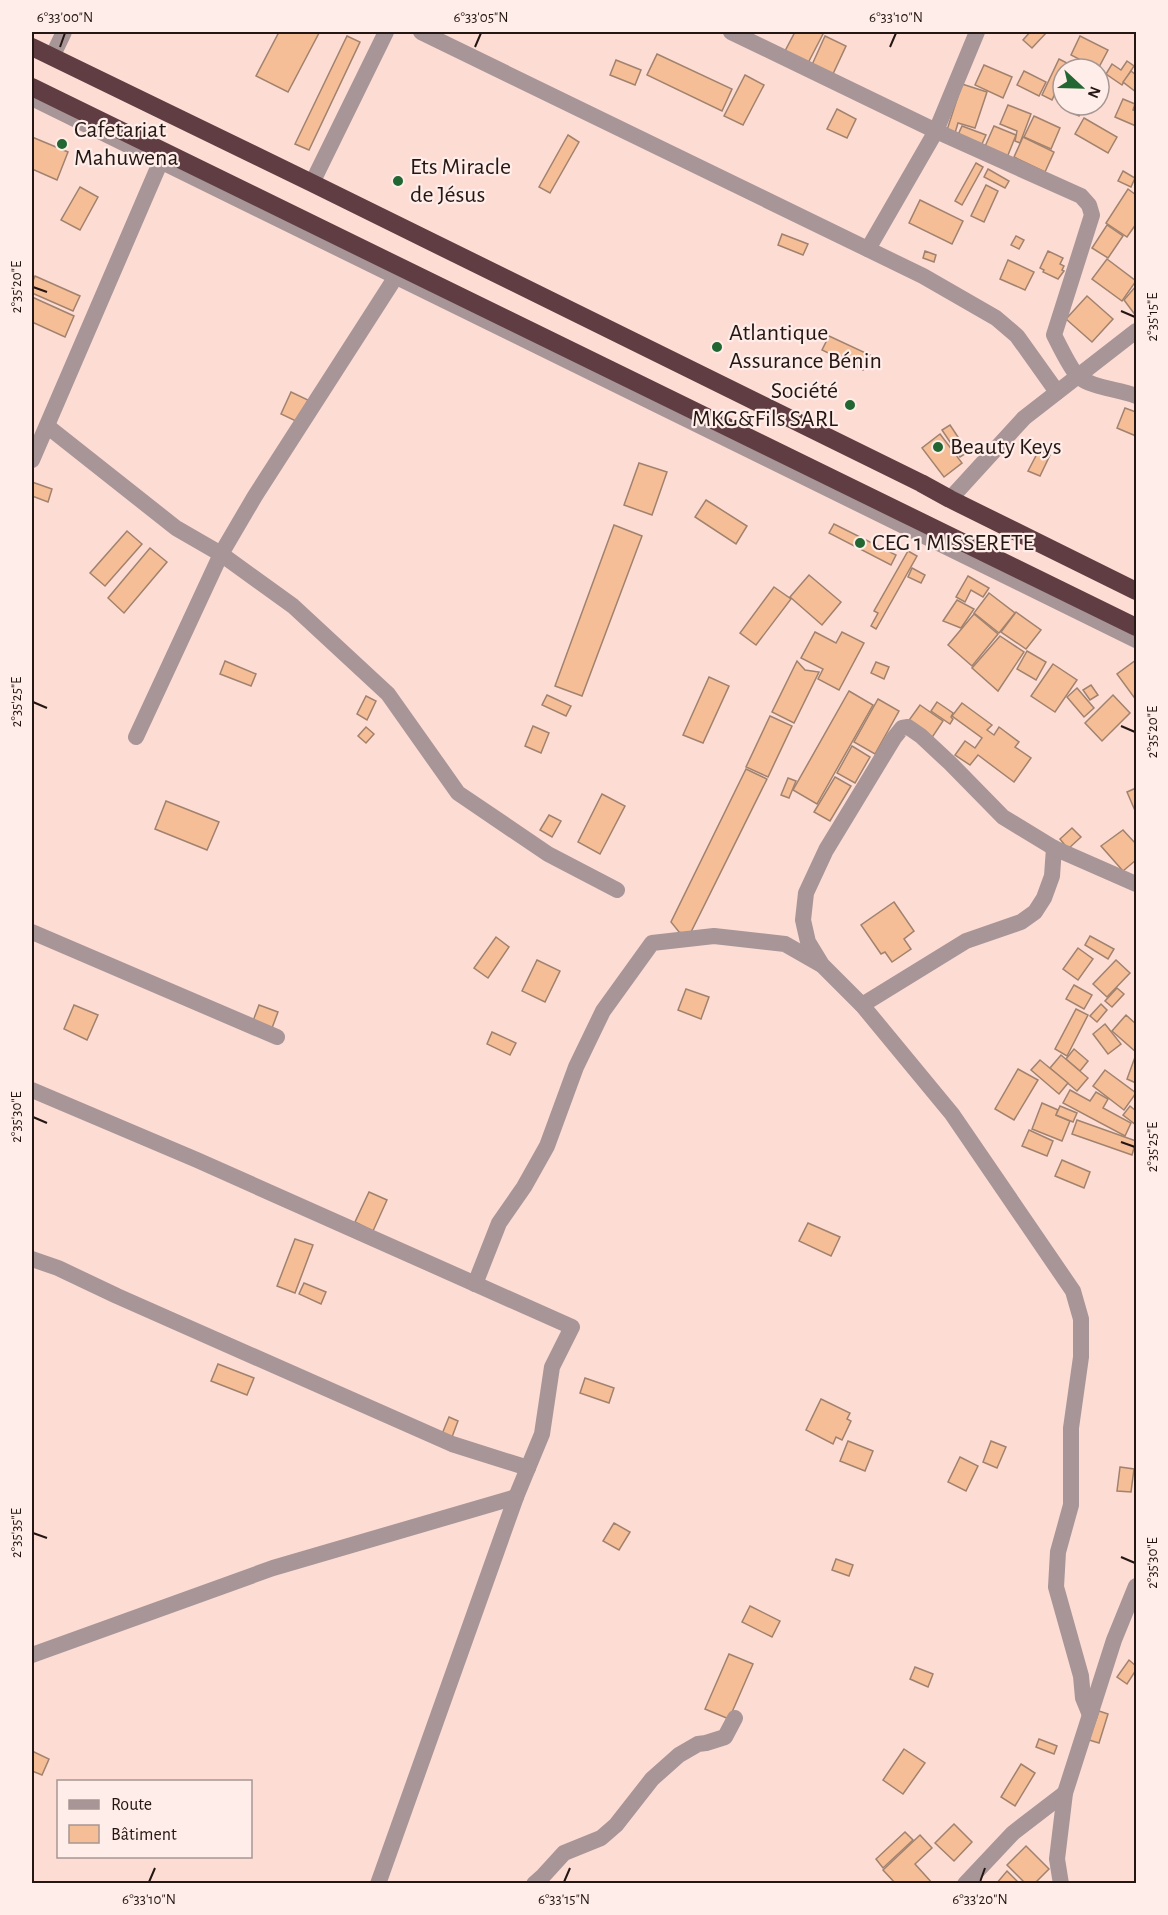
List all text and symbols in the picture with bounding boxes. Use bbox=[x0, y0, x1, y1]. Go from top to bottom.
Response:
text: 6°33'00"N bbox=[37, 10, 93, 25]
text: 6°33'05"N bbox=[454, 10, 508, 25]
text: 6°33'10"N bbox=[869, 10, 923, 25]
north arrow bbox=[1051, 57, 1111, 117]
text: N bbox=[1084, 84, 1103, 100]
place label: Cafetariat Mahuwena bbox=[74, 118, 179, 170]
marker: Cafetariat Mahuwena bbox=[55, 137, 69, 151]
place label: Ets Miracle de Jésus bbox=[410, 155, 511, 207]
marker: Ets Miracle de Jésus bbox=[391, 174, 405, 188]
text: 2°35'20"E bbox=[9, 261, 24, 313]
text: 2°35'15"E bbox=[1145, 292, 1160, 342]
place label: Atlantique Assurance Bénin bbox=[729, 321, 882, 373]
marker: Atlantique Assurance Bénin bbox=[710, 340, 724, 354]
place label: Société MKG&Fils SARL bbox=[692, 379, 838, 431]
marker: Société MKG&Fils SARL bbox=[843, 398, 857, 412]
place label: Beauty Keys bbox=[950, 435, 1062, 459]
marker: Beauty Keys bbox=[931, 440, 945, 454]
place label: CEG 1 MISSERETE bbox=[872, 531, 1034, 555]
marker: CEG 1 MISSERETE bbox=[853, 536, 867, 550]
text: 2°35'25"E bbox=[9, 677, 24, 727]
text: 2°35'20"E bbox=[1145, 706, 1160, 758]
text: 2°35'30"E bbox=[9, 1091, 24, 1143]
text: 2°35'25"E bbox=[1145, 1122, 1160, 1172]
text: 2°35'35"E bbox=[9, 1508, 24, 1558]
text: 2°35'30"E bbox=[1145, 1537, 1160, 1589]
legend bbox=[57, 1780, 252, 1858]
text: Route bbox=[111, 1796, 152, 1814]
text: Bâtiment bbox=[111, 1826, 177, 1844]
text: 6°33'10"N bbox=[122, 1892, 176, 1907]
text: 6°33'15"N bbox=[538, 1892, 590, 1907]
text: 6°33'20"N bbox=[952, 1892, 1008, 1907]

